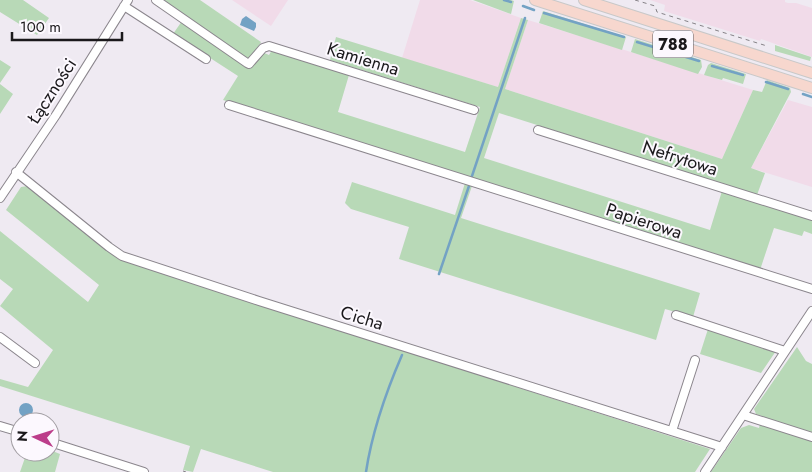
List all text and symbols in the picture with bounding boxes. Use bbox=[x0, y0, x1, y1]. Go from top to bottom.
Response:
scale bar bbox=[12, 10, 122, 42]
text: 100 m bbox=[20, 16, 61, 38]
road number: 788 bbox=[653, 31, 693, 58]
street label: Kamienna bbox=[324, 36, 402, 82]
street label: Łączności bbox=[21, 53, 83, 130]
street label: Nefrytowa bbox=[639, 134, 721, 182]
street label: Papierowa bbox=[603, 196, 685, 246]
street label: Cicha bbox=[337, 299, 387, 337]
north arrow bbox=[10, 412, 60, 462]
text: N bbox=[12, 430, 32, 442]

